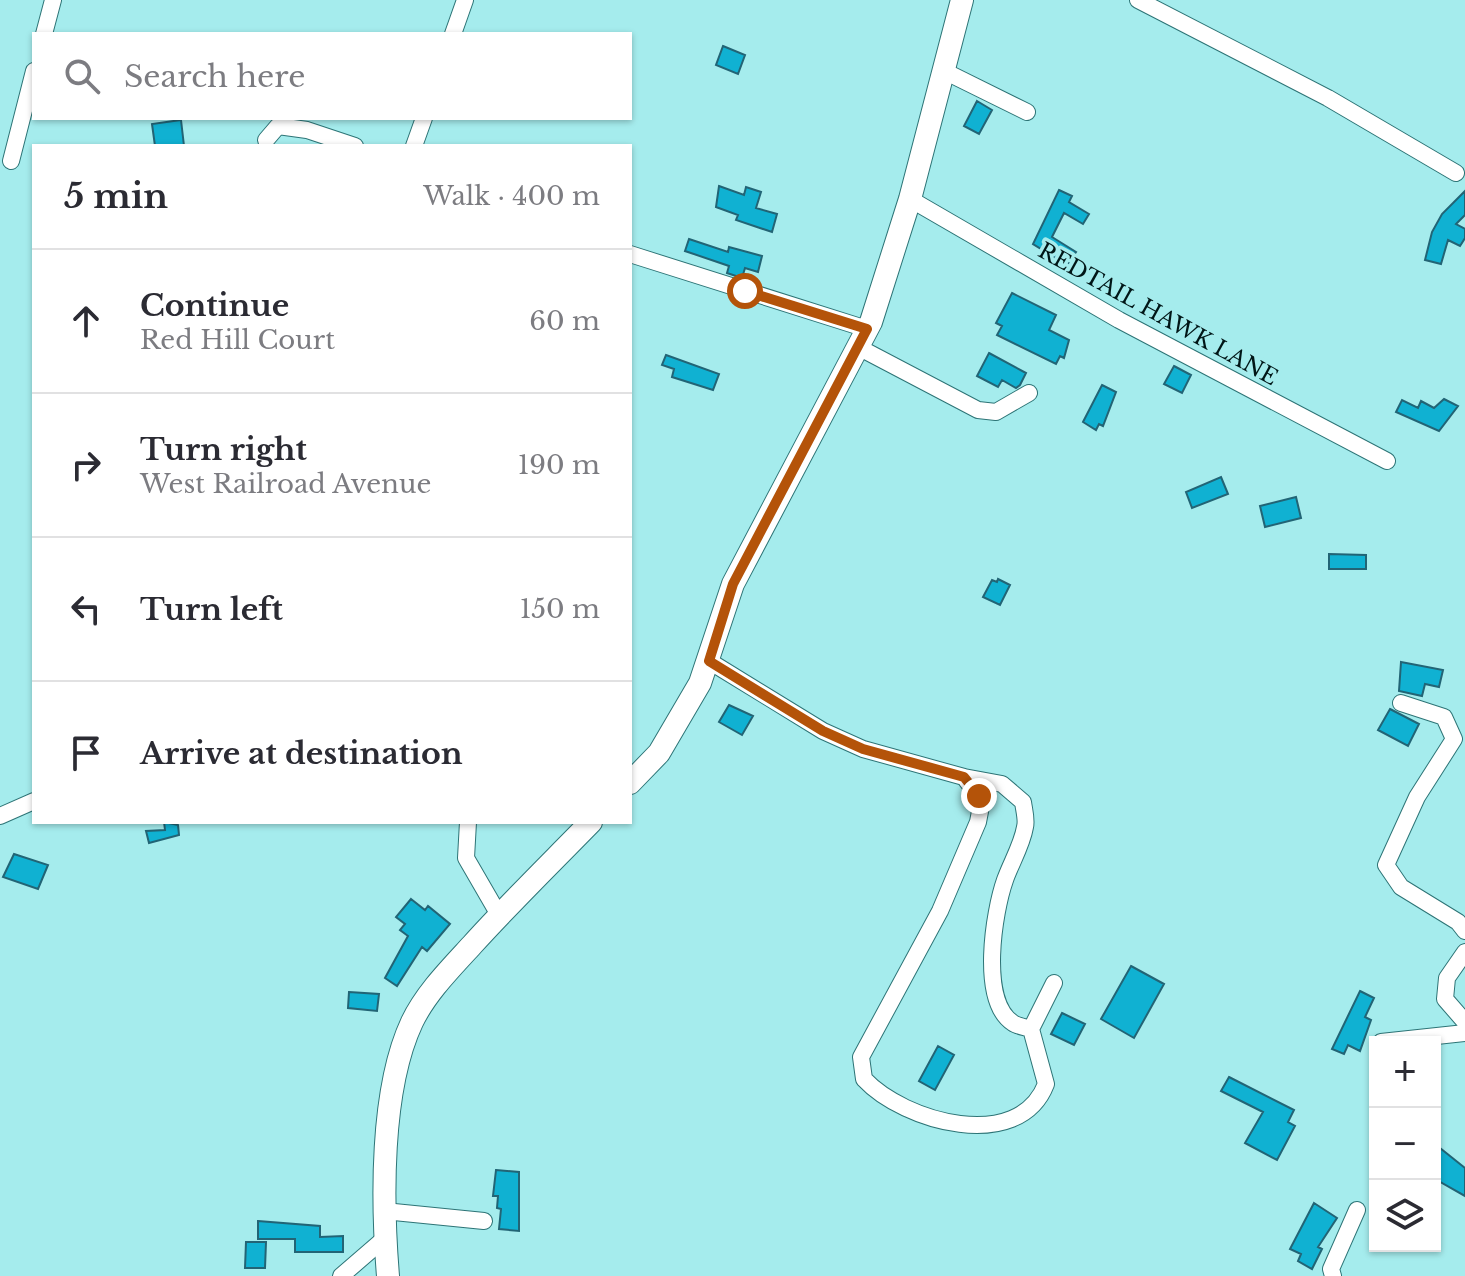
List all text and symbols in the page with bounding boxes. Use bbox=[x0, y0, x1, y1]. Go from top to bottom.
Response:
search box bbox=[32, 32, 632, 120]
icon: search bbox=[60, 54, 104, 98]
text: Search here bbox=[124, 58, 305, 95]
text: 5 min bbox=[64, 175, 168, 217]
text: Walk · 400 m bbox=[423, 180, 600, 212]
street label: REDTAIL HAWK LANE bbox=[1034, 237, 1282, 391]
route start bbox=[727, 273, 763, 309]
text: Continue bbox=[140, 287, 289, 324]
icon: ahead bbox=[64, 299, 108, 343]
text: 60 m bbox=[529, 305, 600, 337]
text: Red Hill Court bbox=[140, 324, 335, 356]
text: Turn right bbox=[140, 431, 307, 468]
icon: right bbox=[64, 443, 108, 487]
text: 190 m bbox=[518, 449, 600, 481]
text: West Railroad Avenue bbox=[140, 468, 431, 500]
icon: left bbox=[64, 587, 108, 631]
text: Turn left bbox=[140, 591, 283, 628]
text: 150 m bbox=[520, 593, 600, 625]
icon: arrive bbox=[64, 731, 108, 775]
text: Arrive at destination bbox=[140, 735, 463, 772]
route end bbox=[961, 778, 997, 814]
map controls bbox=[1369, 1036, 1441, 1252]
button: + bbox=[1369, 1036, 1441, 1108]
button: − bbox=[1369, 1108, 1441, 1180]
button: layers bbox=[1369, 1180, 1441, 1252]

